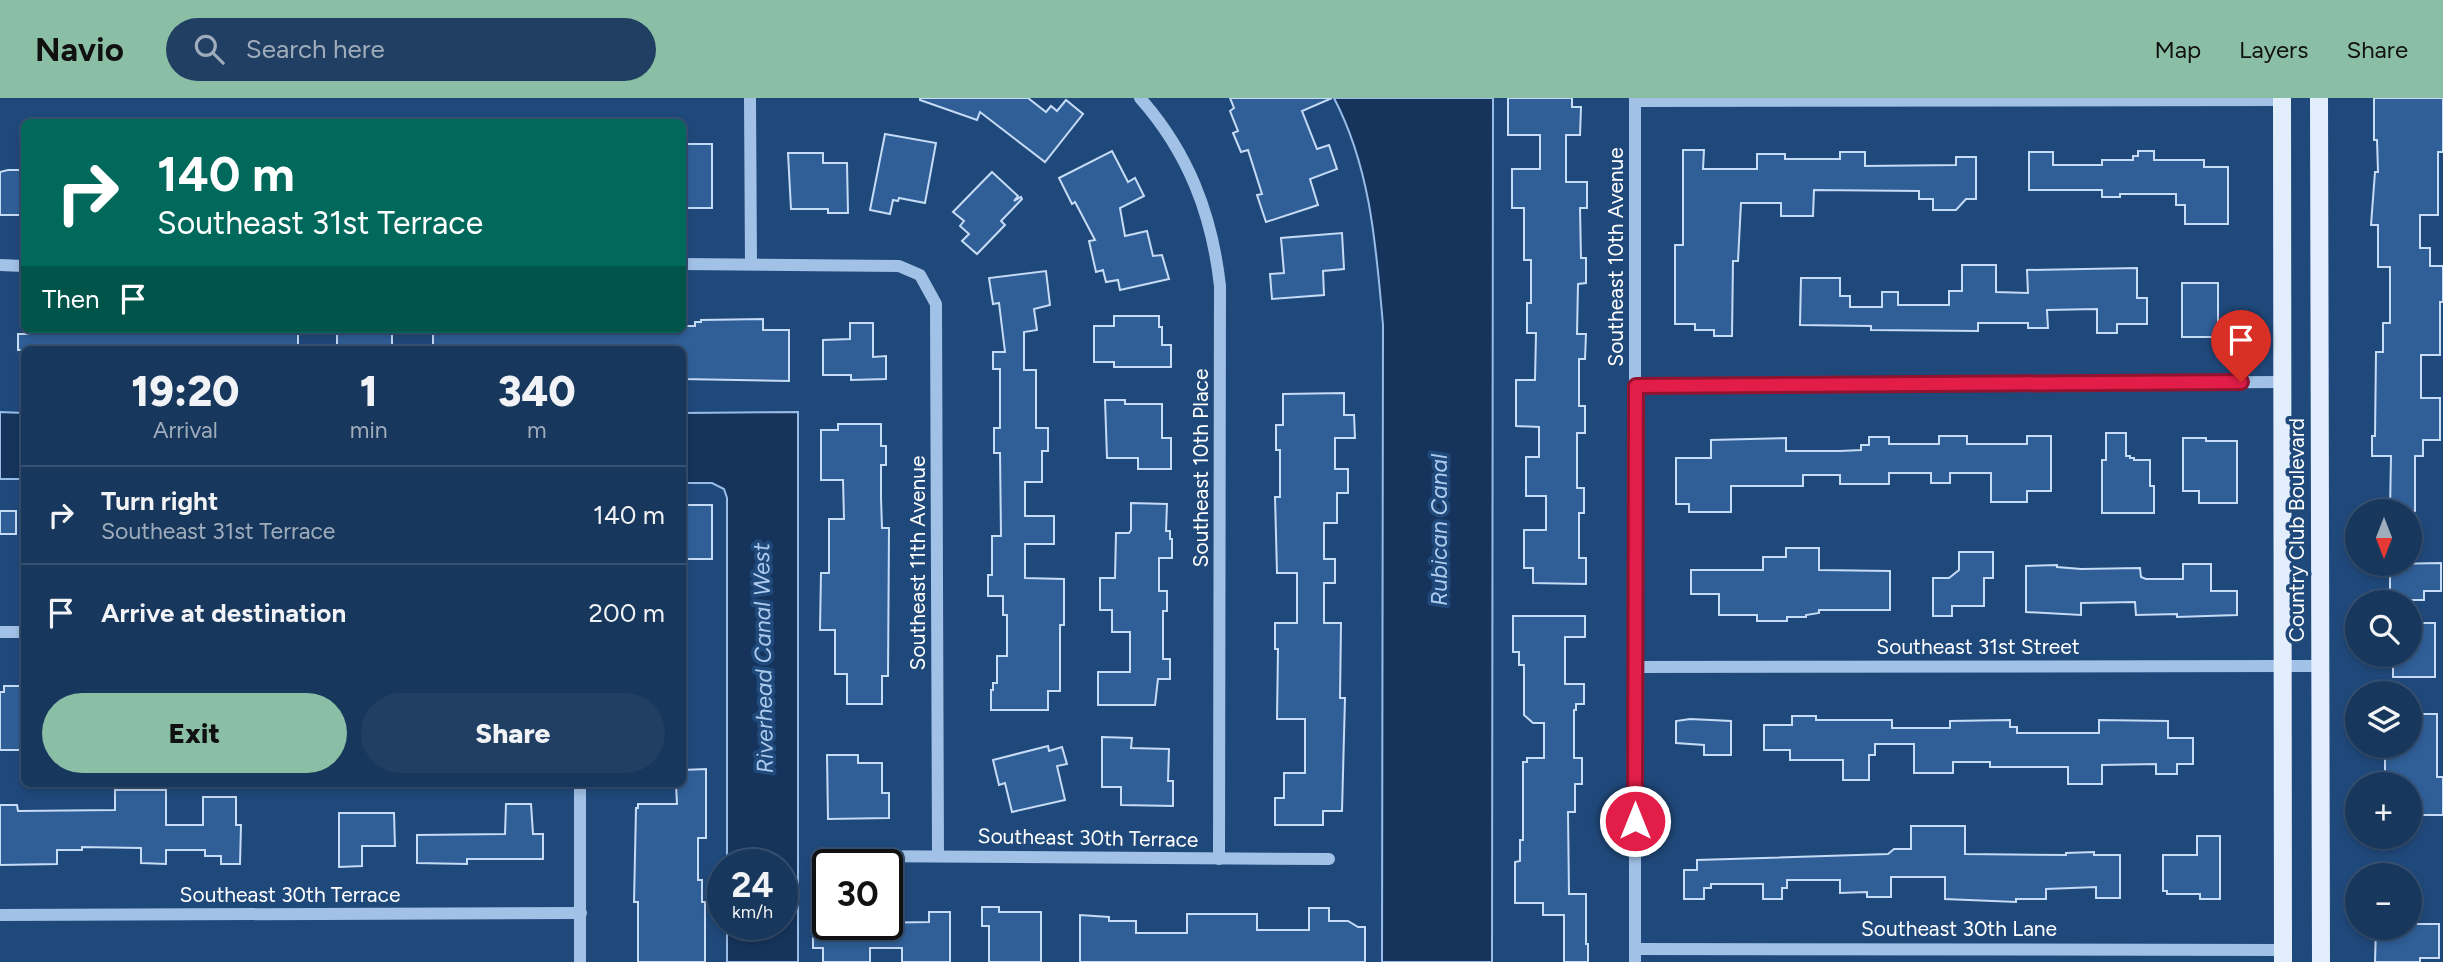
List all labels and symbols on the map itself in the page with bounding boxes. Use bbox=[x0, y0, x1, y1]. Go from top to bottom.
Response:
street label: Southeast 10th Avenue bbox=[1603, 147, 1628, 367]
pin bbox=[2211, 310, 2271, 382]
street label: Southeast 10th Place bbox=[1188, 369, 1213, 567]
street label: Country Club Boulevard bbox=[2284, 418, 2309, 642]
water label: Rubican Canal bbox=[1425, 453, 1453, 606]
street label: Southeast 11th Avenue bbox=[905, 456, 930, 670]
north arrow bbox=[2345, 499, 2422, 576]
water label: Riverhead Canal West bbox=[747, 542, 779, 774]
street label: Southeast 31st Street bbox=[1876, 634, 2080, 659]
position arrow bbox=[1598, 784, 1672, 858]
street label: Southeast 30th Terrace bbox=[977, 823, 1199, 852]
speed limit sign: 30 bbox=[812, 849, 903, 940]
street label: Southeast 30th Terrace bbox=[180, 882, 400, 907]
street label: Southeast 30th Lane bbox=[1861, 916, 2057, 941]

